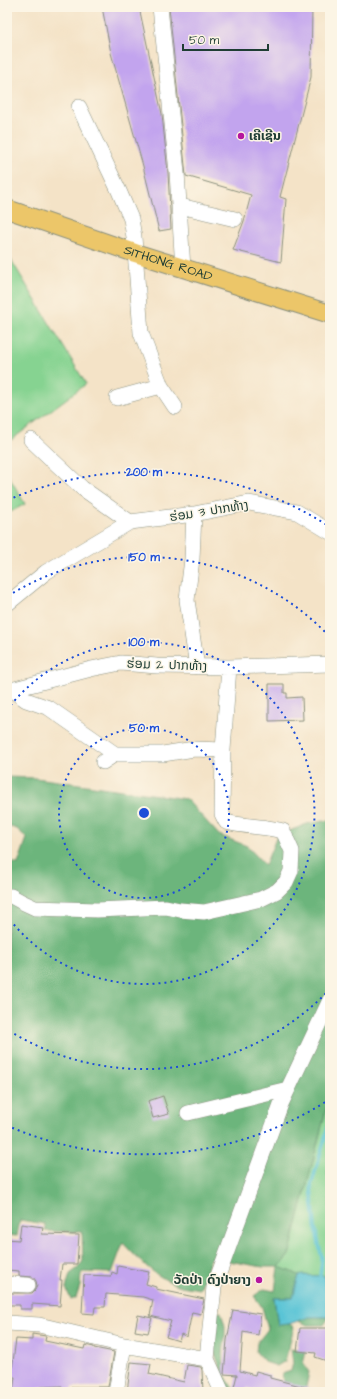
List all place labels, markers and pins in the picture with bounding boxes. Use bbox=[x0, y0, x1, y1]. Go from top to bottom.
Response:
place label: ເຄີເຊີນ bbox=[249, 127, 281, 145]
marker: ເຄີເຊີນ bbox=[236, 131, 246, 141]
centre of rings bbox=[137, 806, 151, 820]
place label: ວັດປ່າ ດົງປ່າຍາງ bbox=[174, 1271, 251, 1289]
marker: ວັດປ່າ ດົງປ່າຍາງ bbox=[254, 1275, 264, 1285]

